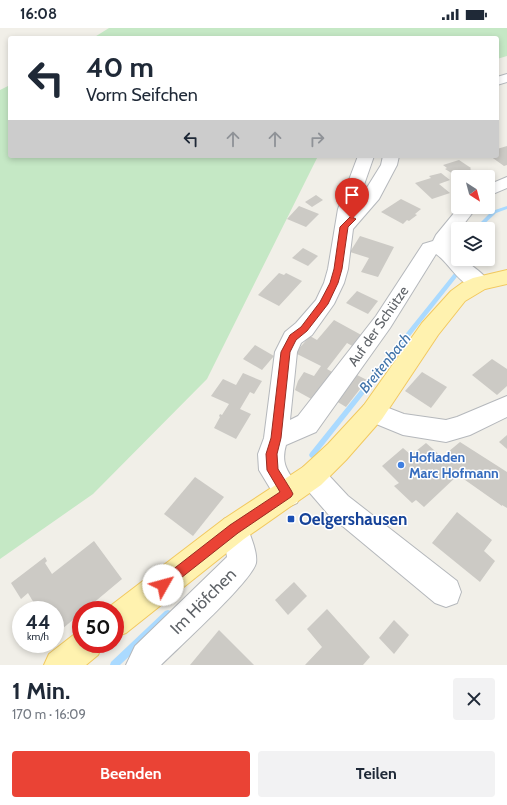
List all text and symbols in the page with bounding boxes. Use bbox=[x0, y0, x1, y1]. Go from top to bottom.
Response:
text: 16:08 bbox=[20, 5, 57, 23]
text: 40 m bbox=[86, 50, 154, 84]
icon: left bbox=[20, 52, 72, 104]
text: Vorm Seifchen bbox=[86, 84, 198, 106]
icon: left bbox=[180, 128, 202, 150]
icon: ahead bbox=[222, 128, 244, 150]
icon: ahead bbox=[264, 128, 286, 150]
icon: right bbox=[306, 128, 328, 150]
north arrow bbox=[451, 170, 495, 214]
map controls bbox=[451, 170, 495, 266]
pin bbox=[335, 178, 369, 219]
icon: arrive bbox=[341, 184, 363, 206]
button: layers bbox=[451, 222, 495, 266]
street label: Auf der Schütze bbox=[344, 282, 412, 370]
water label: Breitenbach bbox=[355, 329, 415, 397]
place label: Hofladen Marc Hofmann bbox=[409, 448, 499, 482]
marker: Hofladen Marc Hofmann bbox=[396, 460, 406, 470]
place label: Oelgershausen bbox=[299, 509, 407, 529]
marker: Oelgershausen bbox=[286, 514, 296, 524]
position arrow bbox=[142, 564, 184, 606]
street label: Im Höfchen bbox=[166, 564, 240, 638]
speed limit sign: 50 bbox=[72, 601, 124, 653]
text: 44 bbox=[26, 610, 50, 634]
text: km/h bbox=[27, 630, 49, 643]
text: 1 Min. bbox=[12, 676, 70, 705]
button: close bbox=[453, 678, 495, 720]
text: 170 m · 16:09 bbox=[12, 706, 86, 722]
button: Beenden bbox=[12, 751, 250, 797]
button: Teilen bbox=[258, 751, 495, 797]

